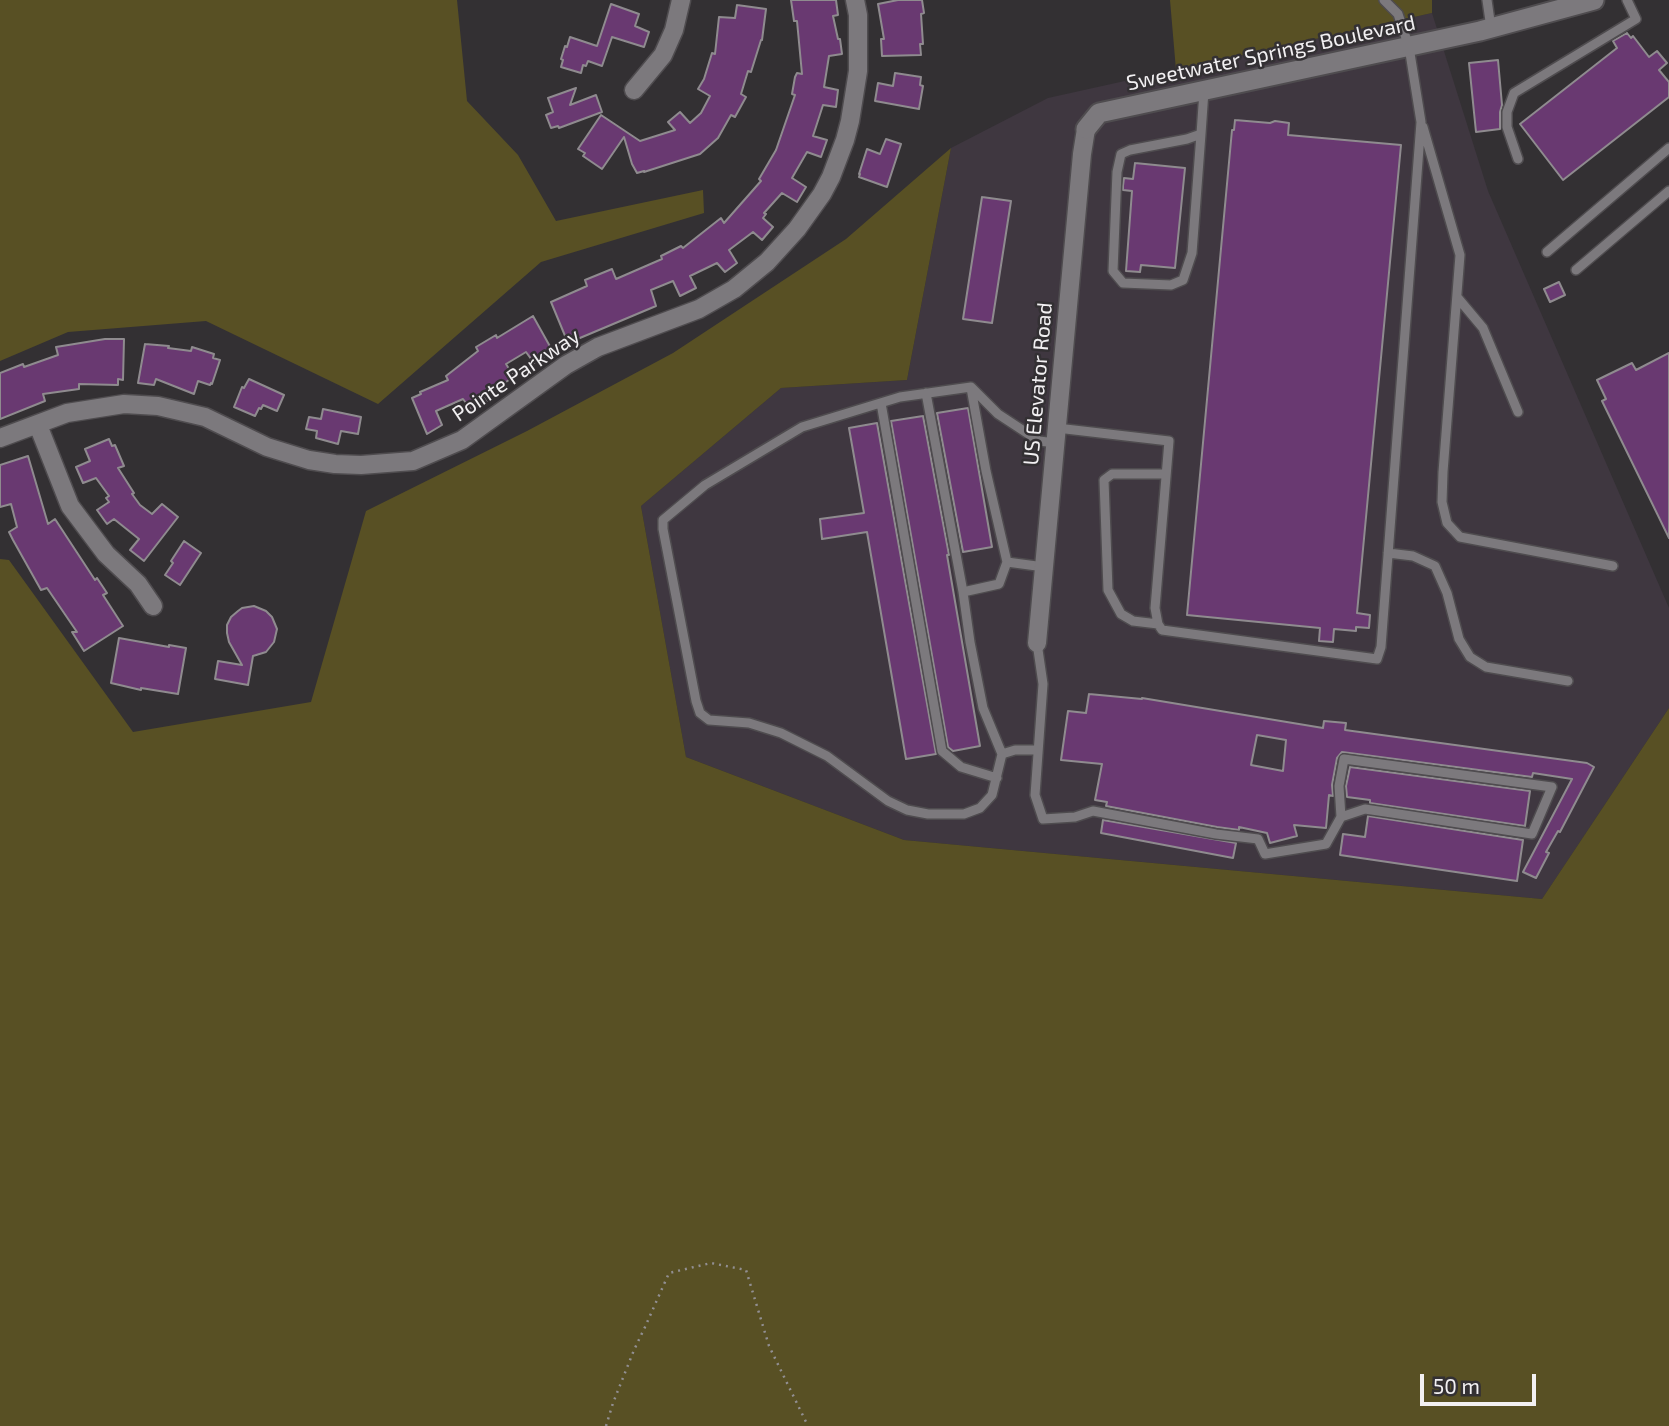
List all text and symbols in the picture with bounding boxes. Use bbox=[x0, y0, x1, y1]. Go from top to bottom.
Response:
street label: Sweetwater Springs Boulevard bbox=[1124, 10, 1418, 96]
street label: US Elevator Road bbox=[1018, 301, 1058, 467]
street label: Pointe Parkway bbox=[447, 323, 585, 427]
scale bar bbox=[1424, 1360, 1540, 1404]
text: 50 m bbox=[1433, 1373, 1480, 1398]

